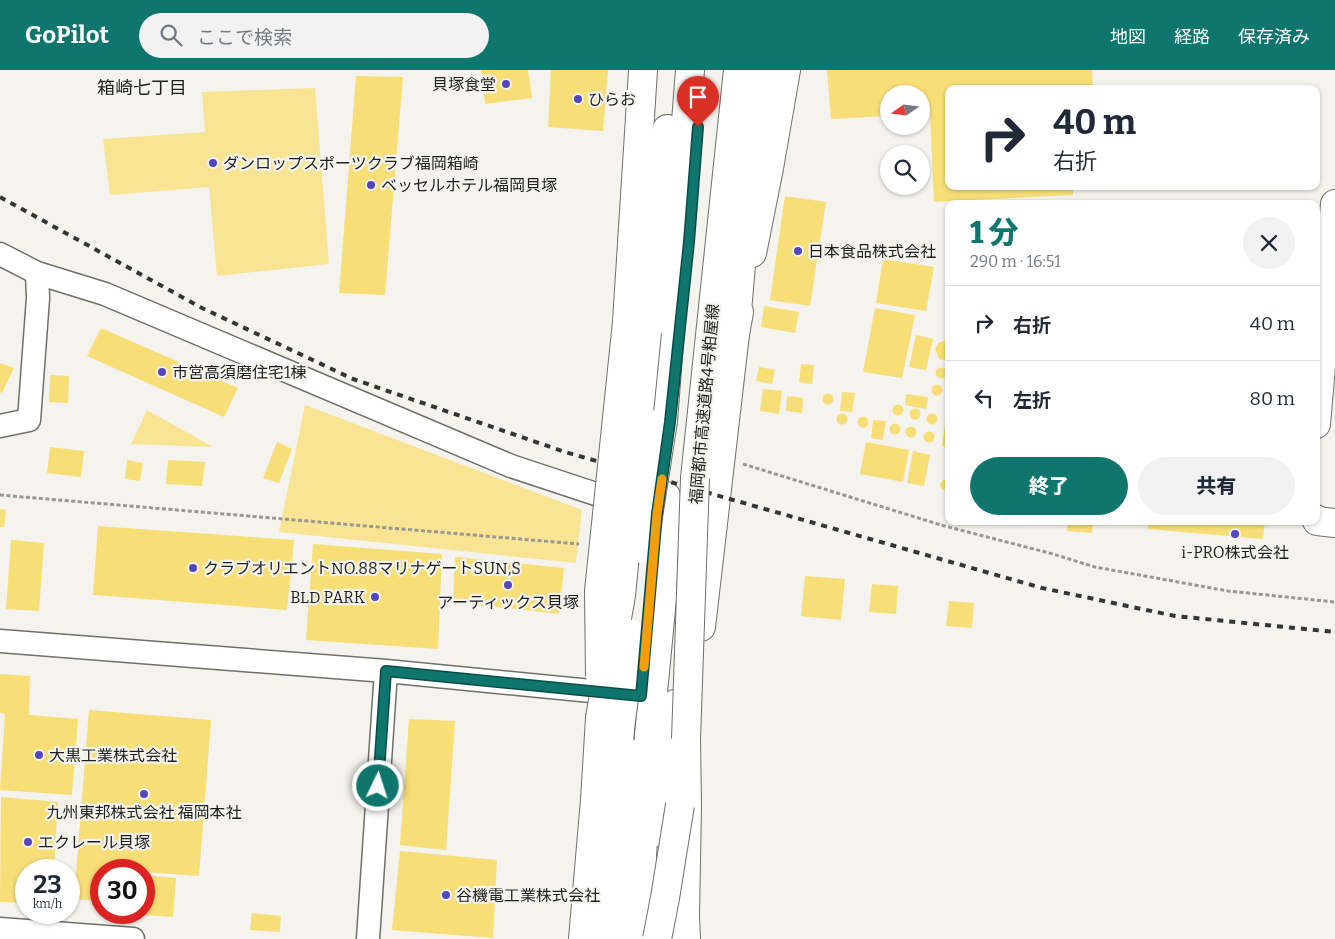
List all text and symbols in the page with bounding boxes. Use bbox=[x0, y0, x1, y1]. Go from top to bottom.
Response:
search box bbox=[139, 13, 489, 58]
text: GoPilot bbox=[25, 21, 109, 49]
icon: search bbox=[157, 21, 185, 49]
text: ここで検索 bbox=[197, 26, 292, 49]
text: 地図 bbox=[1110, 26, 1146, 48]
text: 経路 bbox=[1174, 26, 1210, 48]
text: 保存済み bbox=[1238, 26, 1310, 48]
place label: 貝塚食堂 bbox=[432, 75, 496, 94]
pin bbox=[677, 76, 719, 127]
district label: 箱崎七丁目 bbox=[97, 77, 187, 99]
marker: 貝塚食堂 bbox=[500, 78, 512, 90]
icon: arrive bbox=[684, 83, 712, 111]
north arrow bbox=[880, 85, 930, 135]
map controls bbox=[880, 85, 930, 195]
place label: ひらお bbox=[588, 90, 636, 109]
marker: ひらお bbox=[572, 93, 584, 105]
text: 40 m bbox=[1053, 101, 1136, 143]
icon: right bbox=[970, 105, 1035, 170]
button: search bbox=[880, 145, 930, 195]
text: 右折 bbox=[1053, 148, 1097, 175]
place label: ダンロップスポーツクラブ福岡箱崎 bbox=[223, 154, 479, 173]
marker: ダンロップスポーツクラブ福岡箱崎 bbox=[207, 157, 219, 169]
place label: ベッセルホテル福岡貝塚 bbox=[381, 176, 557, 195]
marker: ベッセルホテル福岡貝塚 bbox=[365, 179, 377, 191]
text: 1 分 bbox=[970, 215, 1018, 251]
button: close bbox=[1243, 217, 1295, 269]
place label: 日本食品株式会社 bbox=[808, 242, 936, 261]
marker: 日本食品株式会社 bbox=[792, 245, 804, 257]
text: 290 m · 16:51 bbox=[970, 252, 1061, 271]
street label: 福岡都市高速道路4号粕屋線 bbox=[686, 303, 723, 505]
icon: right bbox=[970, 309, 998, 337]
text: 40 m bbox=[1250, 312, 1295, 335]
text: 右折 bbox=[1013, 314, 1051, 337]
place label: 市営高須磨住宅1棟 bbox=[172, 363, 307, 382]
marker: 市営高須磨住宅1棟 bbox=[156, 366, 168, 378]
icon: left bbox=[970, 384, 998, 412]
text: 80 m bbox=[1249, 387, 1295, 410]
text: 左折 bbox=[1013, 389, 1051, 412]
button: 終了 bbox=[970, 457, 1128, 515]
button: 共有 bbox=[1138, 457, 1295, 515]
marker: i-PRO株式会社 bbox=[1229, 528, 1241, 540]
place label: i-PRO株式会社 bbox=[1181, 543, 1289, 562]
place label: クラブオリエントNO.88マリナゲートSUN,S bbox=[203, 559, 521, 578]
marker: クラブオリエントNO.88マリナゲートSUN,S bbox=[187, 562, 199, 574]
marker: アーティックス貝塚 bbox=[502, 579, 514, 591]
place label: BLD PARK bbox=[290, 588, 366, 607]
marker: BLD PARK bbox=[369, 591, 381, 603]
place label: アーティックス貝塚 bbox=[437, 593, 579, 612]
place label: 大黒工業株式会社 bbox=[49, 746, 177, 765]
marker: 大黒工業株式会社 bbox=[33, 749, 45, 761]
position arrow bbox=[351, 759, 403, 811]
marker: 九州東邦株式会社 福岡本社 bbox=[138, 788, 150, 800]
place label: 九州東邦株式会社 福岡本社 bbox=[46, 803, 242, 822]
place label: エクレール貝塚 bbox=[38, 833, 150, 852]
marker: エクレール貝塚 bbox=[22, 836, 34, 848]
speed limit sign: 30 bbox=[90, 859, 155, 924]
text: 23 bbox=[33, 870, 62, 900]
place label: 谷機電工業株式会社 bbox=[456, 886, 600, 905]
marker: 谷機電工業株式会社 bbox=[440, 889, 452, 901]
text: km/h bbox=[33, 897, 62, 911]

